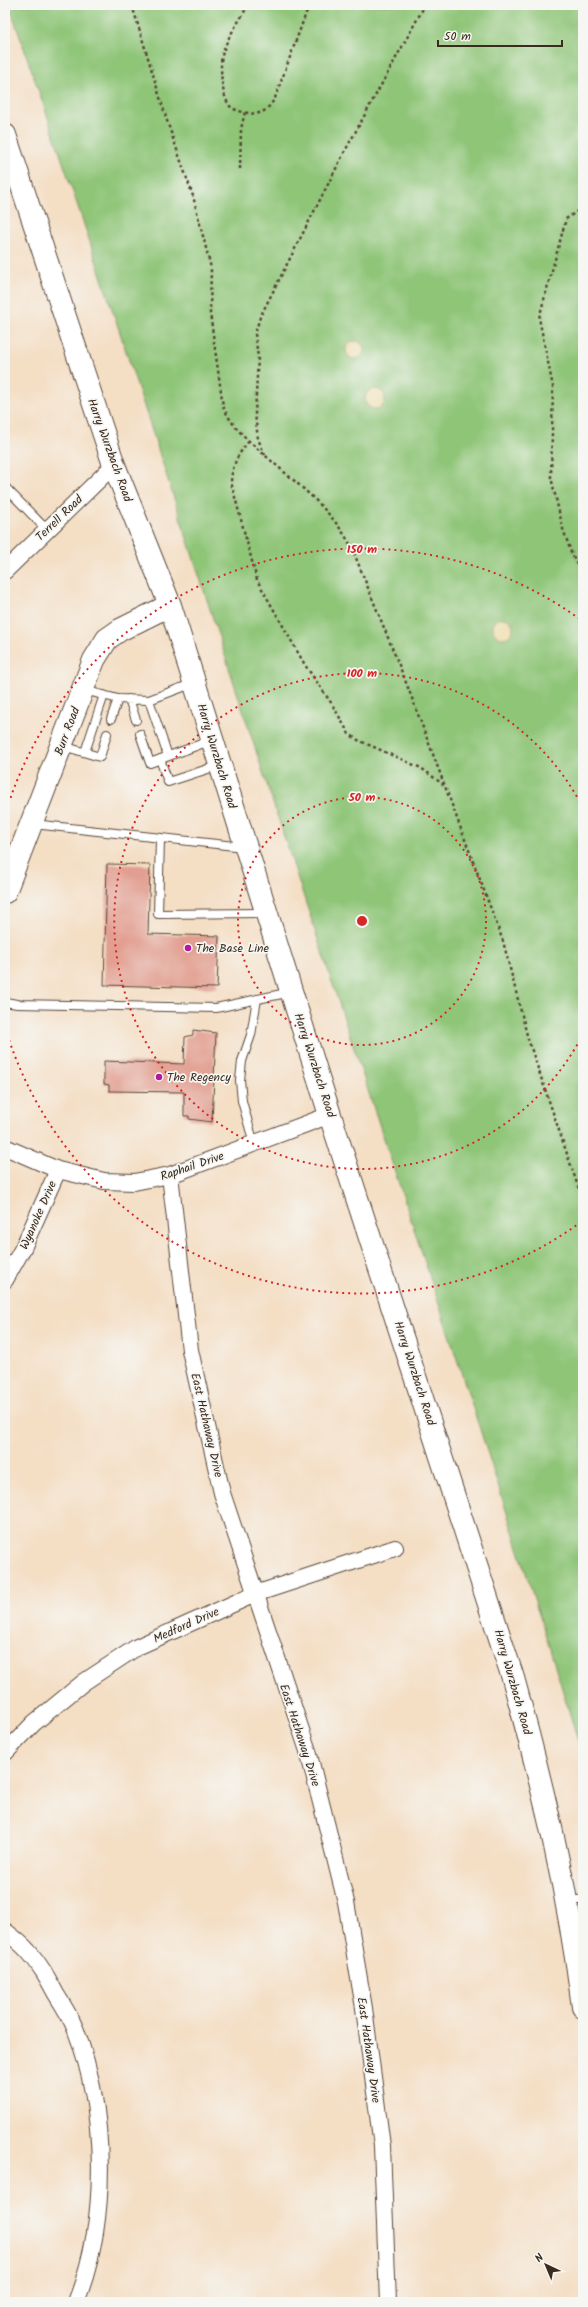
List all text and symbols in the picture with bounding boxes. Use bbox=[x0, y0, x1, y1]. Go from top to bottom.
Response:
scale bar bbox=[438, 22, 562, 48]
text: 50 m bbox=[444, 27, 471, 46]
street label: Harry Wurzbach Road bbox=[82, 396, 137, 506]
street label: Terrell Road bbox=[31, 490, 88, 546]
text: 150 m bbox=[347, 540, 377, 559]
text: 100 m bbox=[347, 664, 377, 683]
street label: Harry Wurzbach Road bbox=[191, 701, 242, 812]
street label: Burr Road bbox=[50, 703, 86, 758]
text: 50 m bbox=[348, 788, 376, 807]
centre of rings bbox=[355, 914, 369, 928]
place label: The Base Line bbox=[196, 939, 269, 958]
marker: The Base Line bbox=[183, 943, 193, 953]
street label: Harry Wurzbach Road bbox=[289, 1010, 341, 1121]
place label: The Regency bbox=[167, 1068, 231, 1087]
marker: The Regency bbox=[154, 1072, 164, 1082]
street label: Raphail Drive bbox=[158, 1147, 227, 1186]
street label: Wyanoke Drive bbox=[15, 1177, 62, 1253]
street label: Harry Wurzbach Road bbox=[389, 1318, 441, 1429]
street label: East Hathaway Drive bbox=[185, 1371, 228, 1480]
street label: Medford Drive bbox=[150, 1602, 223, 1648]
street label: Harry Wurzbach Road bbox=[488, 1627, 537, 1738]
street label: East Hathaway Drive bbox=[274, 1681, 325, 1789]
street label: East Hathaway Drive bbox=[352, 1996, 385, 2105]
north arrow bbox=[526, 2245, 566, 2285]
text: N bbox=[531, 2250, 549, 2267]

